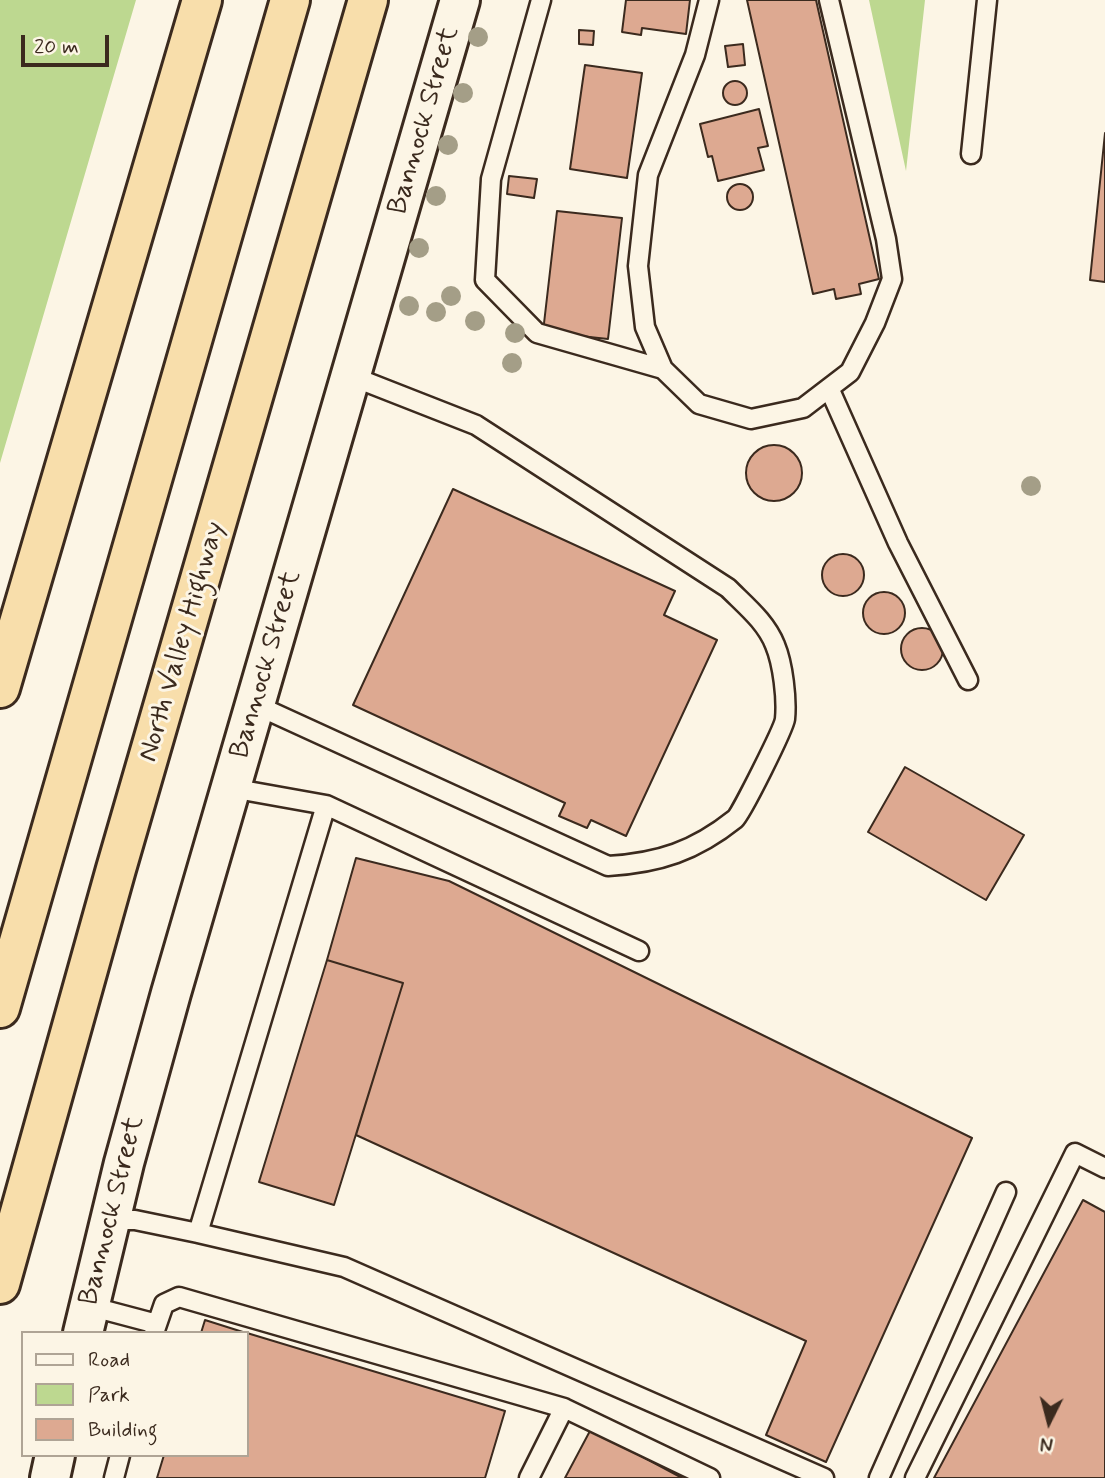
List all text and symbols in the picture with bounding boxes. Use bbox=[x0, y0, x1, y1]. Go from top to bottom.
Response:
scale bar bbox=[24, 21, 112, 65]
street label: Bannock Street bbox=[382, 23, 468, 219]
text: 20 m bbox=[34, 33, 79, 61]
street label: North Valley Highway bbox=[133, 518, 233, 766]
street label: Bannock Street bbox=[224, 567, 310, 763]
street label: Bannock Street bbox=[73, 1113, 153, 1309]
legend bbox=[21, 1331, 248, 1457]
text: Road bbox=[88, 1346, 130, 1374]
text: Park bbox=[88, 1381, 130, 1409]
north arrow bbox=[1014, 1387, 1084, 1457]
text: Building bbox=[88, 1416, 158, 1444]
text: N bbox=[1039, 1430, 1054, 1456]

